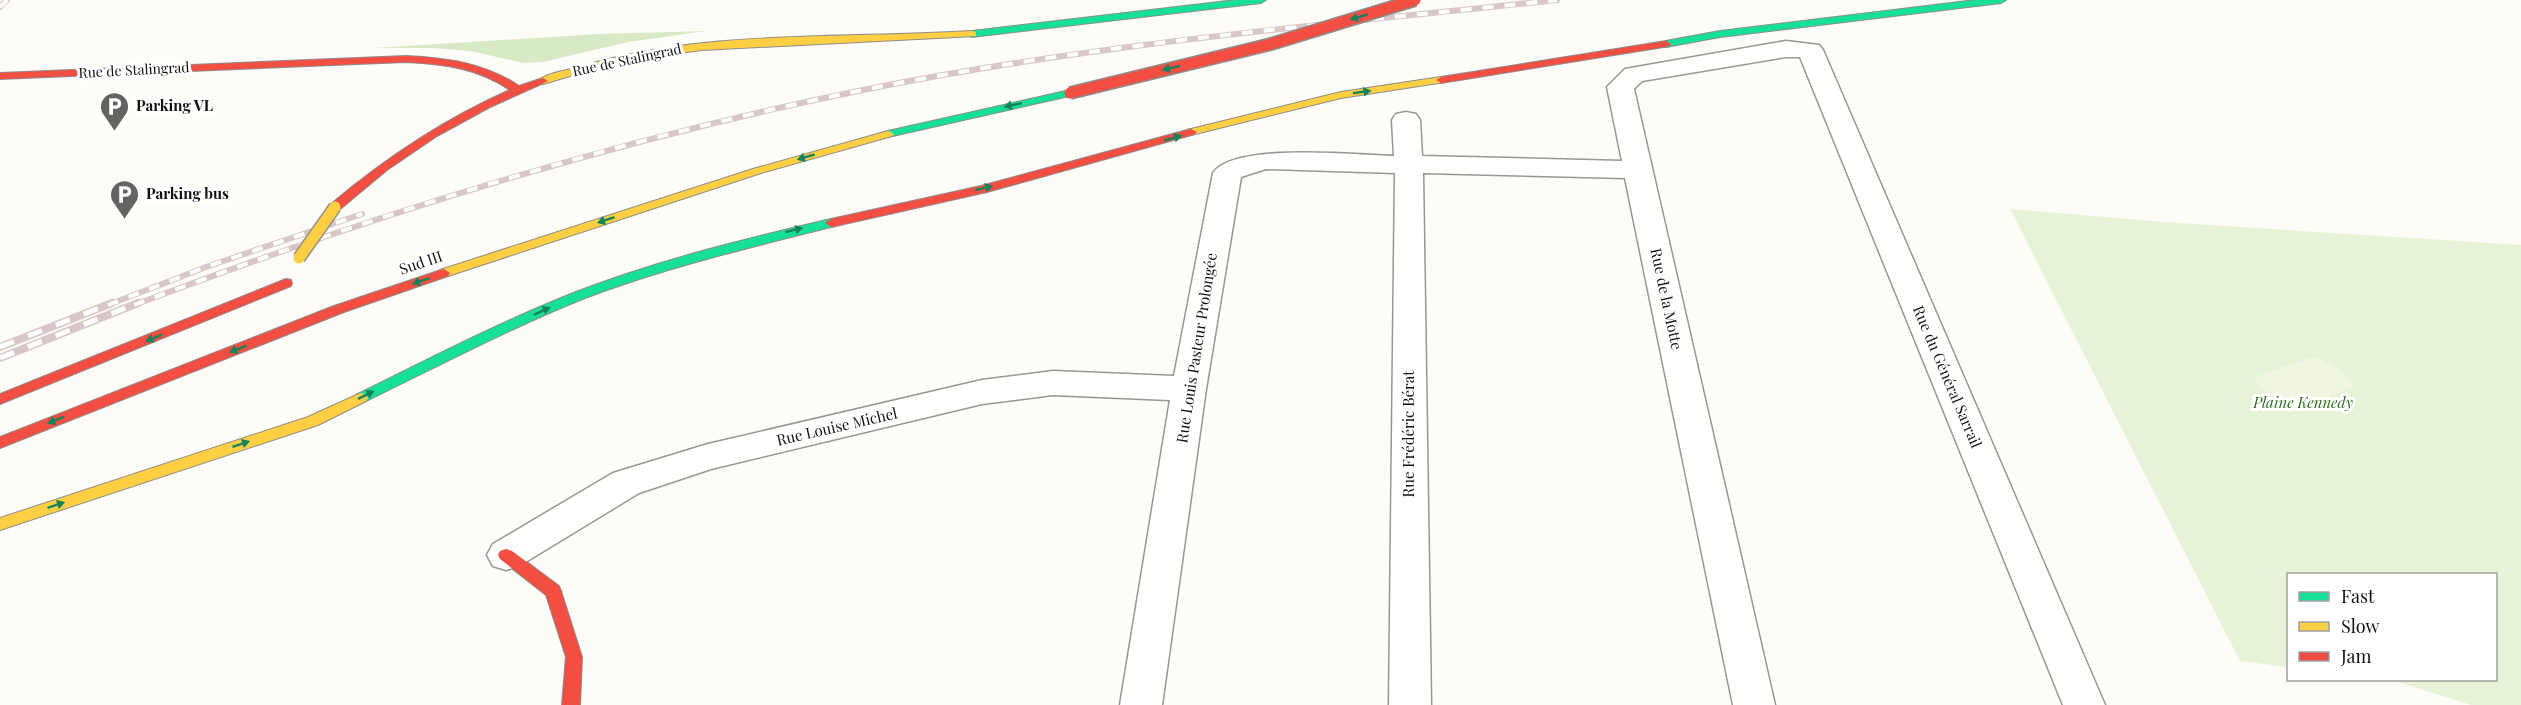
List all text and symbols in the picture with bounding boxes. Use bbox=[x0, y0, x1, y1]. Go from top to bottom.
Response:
one-way arrow bbox=[1350, 13, 1368, 22]
street label: Rue de Stalingrad bbox=[571, 39, 683, 80]
street label: Rue de Stalingrad bbox=[78, 57, 190, 82]
one-way arrow bbox=[1162, 64, 1180, 74]
one-way arrow bbox=[1353, 87, 1372, 96]
parking icon: Parking VL bbox=[99, 90, 131, 132]
place label: Parking VL bbox=[136, 95, 213, 115]
one-way arrow bbox=[1003, 101, 1022, 110]
one-way arrow bbox=[1163, 132, 1182, 142]
one-way arrow bbox=[797, 152, 815, 162]
parking icon: Parking bus bbox=[109, 178, 141, 220]
place label: Parking bus bbox=[146, 183, 229, 203]
one-way arrow bbox=[975, 183, 994, 193]
one-way arrow bbox=[597, 215, 615, 225]
one-way arrow bbox=[785, 225, 803, 235]
street label: Sud III bbox=[396, 245, 445, 279]
street label: Rue de la Motte bbox=[1646, 246, 1687, 351]
street label: Rue Louis Pasteur Prolongée bbox=[1171, 251, 1221, 444]
one-way arrow bbox=[412, 277, 430, 287]
street label: Rue du Général Sarrail bbox=[1909, 302, 1987, 451]
one-way arrow bbox=[533, 307, 550, 316]
one-way arrow bbox=[145, 333, 163, 343]
one-way arrow bbox=[229, 345, 247, 354]
street label: Rue Frédéric Bérat bbox=[1398, 370, 1418, 498]
one-way arrow bbox=[357, 391, 374, 400]
park label: Plaine Kennedy bbox=[2252, 392, 2353, 412]
street label: Rue Louise Michel bbox=[774, 402, 899, 450]
one-way arrow bbox=[47, 416, 65, 426]
one-way arrow bbox=[232, 438, 250, 448]
one-way arrow bbox=[47, 500, 65, 510]
legend bbox=[2287, 573, 2497, 681]
text: Fast bbox=[2341, 584, 2375, 608]
text: Slow bbox=[2341, 614, 2379, 638]
text: Jam bbox=[2340, 644, 2371, 668]

